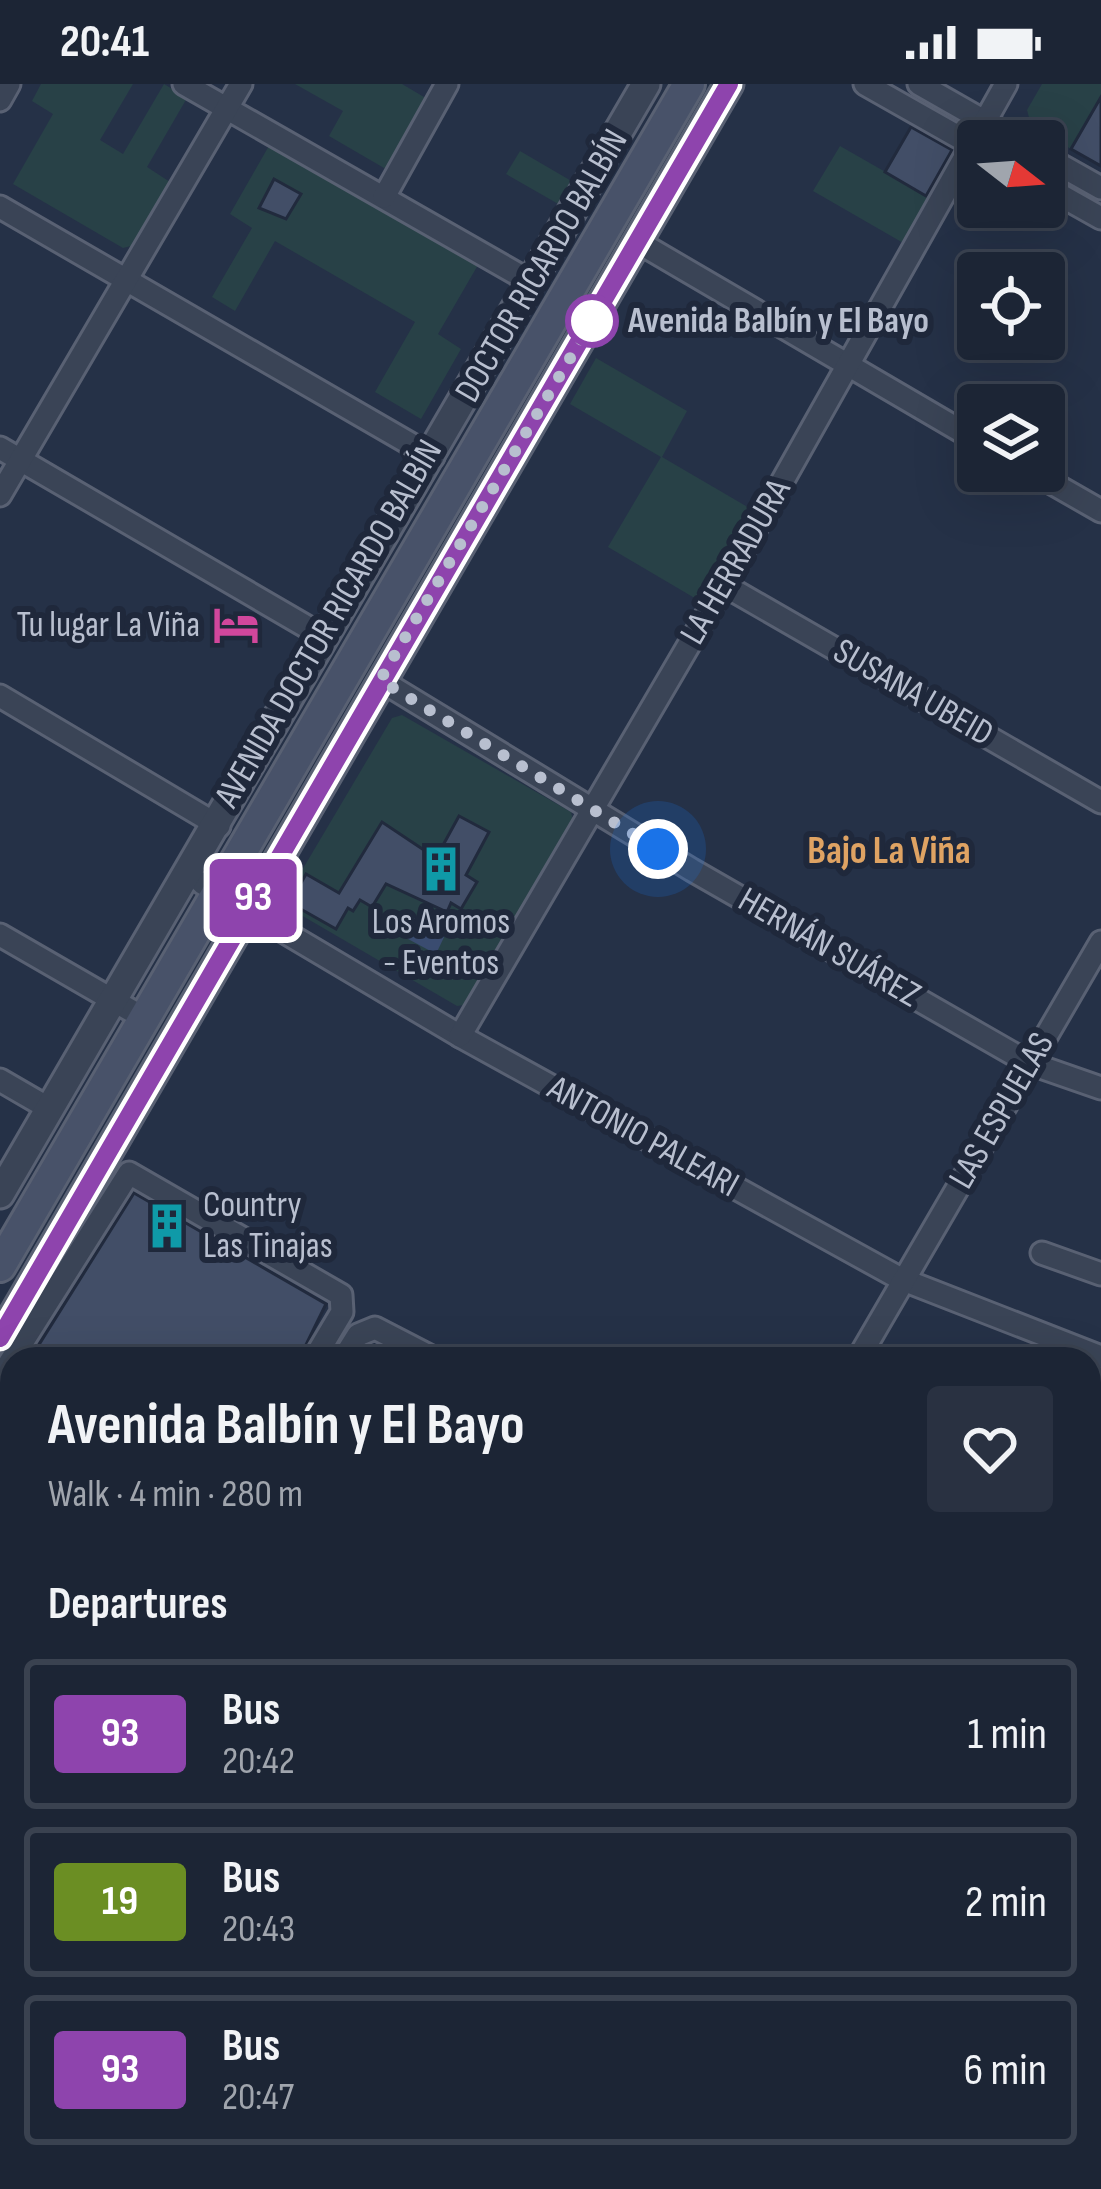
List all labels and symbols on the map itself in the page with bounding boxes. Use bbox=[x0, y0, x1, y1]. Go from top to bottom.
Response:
north arrow bbox=[957, 120, 1065, 228]
street label: DOCTOR RICARDO BALBÍN bbox=[446, 122, 638, 410]
marker: Avenida Balbín y El Bayo bbox=[567, 296, 617, 346]
place label: Avenida Balbín y El Bayo bbox=[627, 300, 929, 343]
street label: AVENIDA DOCTOR RICARDO BALBÍN bbox=[206, 433, 452, 816]
street label: LA HERRADURA bbox=[671, 471, 801, 652]
hotel icon: Tu lugar La Viña bbox=[211, 600, 261, 650]
place label: Tu lugar La Viña bbox=[17, 604, 200, 647]
street label: SUSANA UBEID bbox=[826, 630, 1000, 756]
your location bbox=[628, 819, 688, 879]
district label: Bajo La Viña bbox=[807, 828, 971, 875]
building icon: Los Aromos - Eventos bbox=[416, 844, 466, 894]
line badge: 93 bbox=[199, 859, 307, 937]
street label: HERNÁN SUÁREZ bbox=[731, 879, 927, 1017]
place label: Los Aromos - Eventos bbox=[372, 901, 510, 985]
street label: LAS ESPUELAS bbox=[940, 1025, 1064, 1197]
street label: ANTONIO PALEARI bbox=[539, 1066, 746, 1207]
place label: Country Las Tinajas bbox=[203, 1184, 333, 1268]
building icon: Country Las Tinajas bbox=[142, 1201, 192, 1251]

